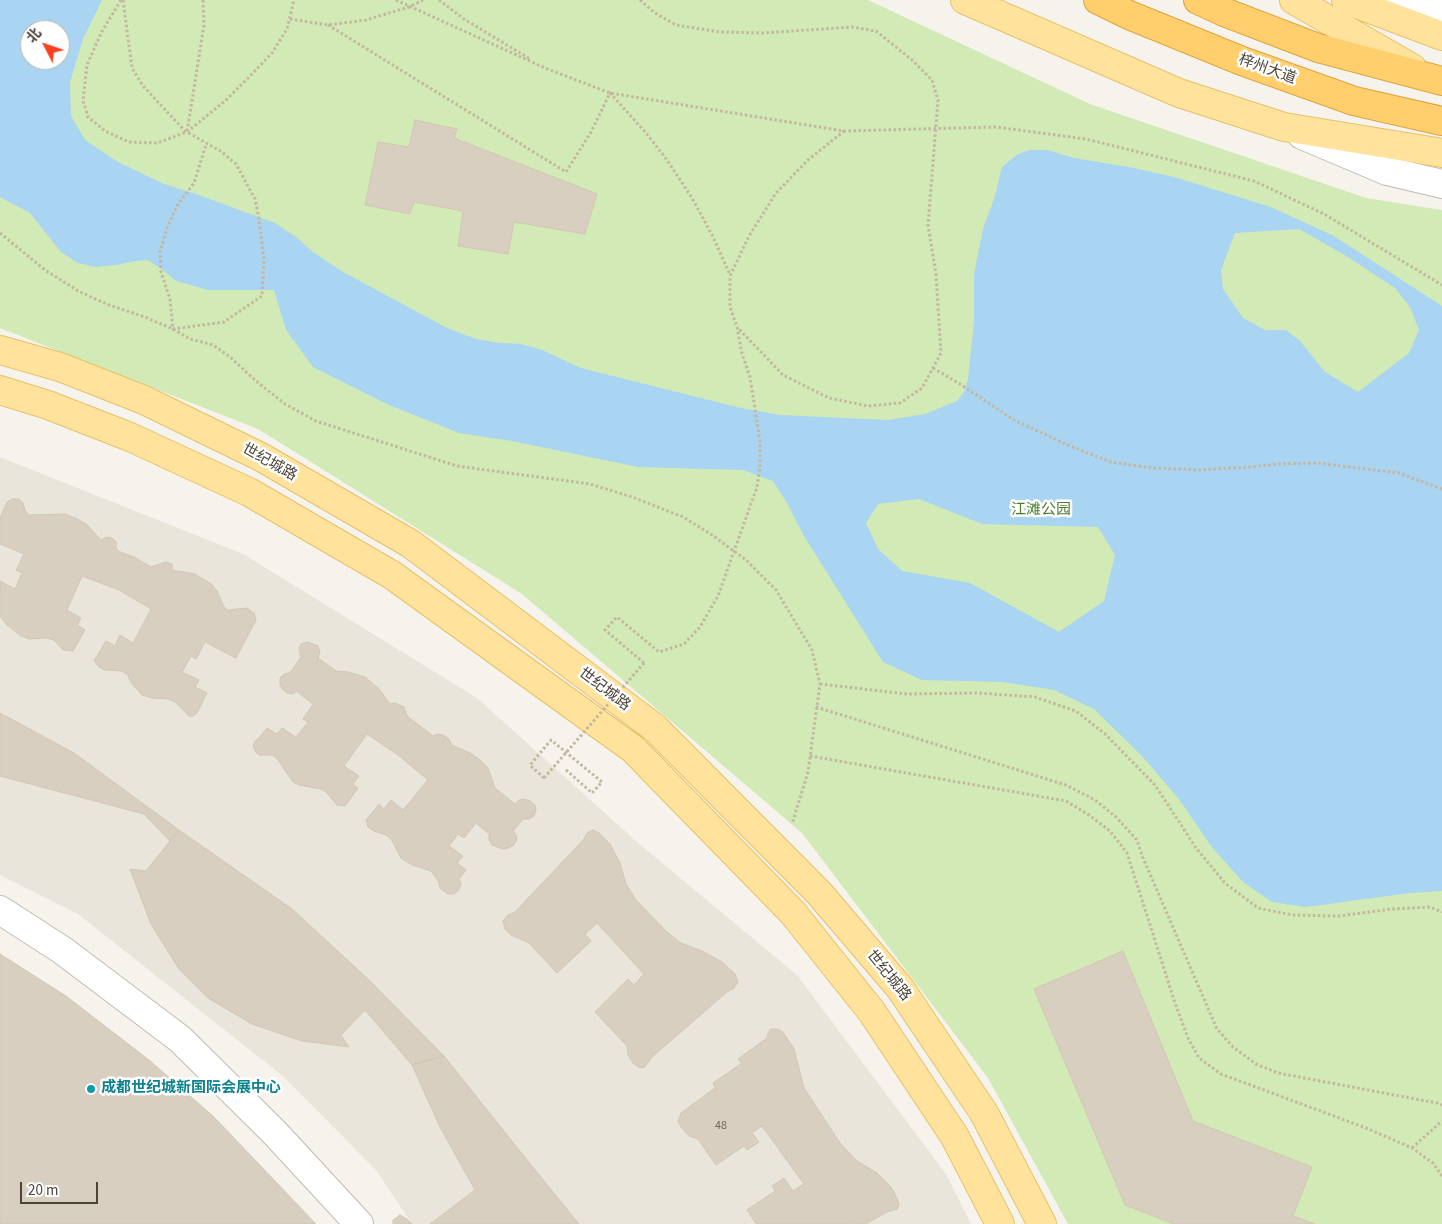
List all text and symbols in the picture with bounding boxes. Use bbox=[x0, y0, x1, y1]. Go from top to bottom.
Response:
north arrow bbox=[20, 20, 70, 70]
text: 北 bbox=[22, 24, 47, 48]
street label: 梓州大道 bbox=[1236, 51, 1298, 89]
street label: 世纪城路 bbox=[238, 441, 300, 485]
park label: 江滩公园 bbox=[1011, 502, 1071, 520]
street label: 世纪城路 bbox=[575, 665, 633, 715]
street label: 世纪城路 bbox=[862, 947, 914, 1005]
place label: 成都世纪城新国际会展中心 bbox=[101, 1080, 281, 1098]
marker: 成都世纪城新国际会展中心 bbox=[85, 1083, 97, 1095]
house number: 48 bbox=[715, 1119, 727, 1133]
scale bar bbox=[22, 1172, 100, 1204]
text: 20 m bbox=[28, 1180, 58, 1201]

